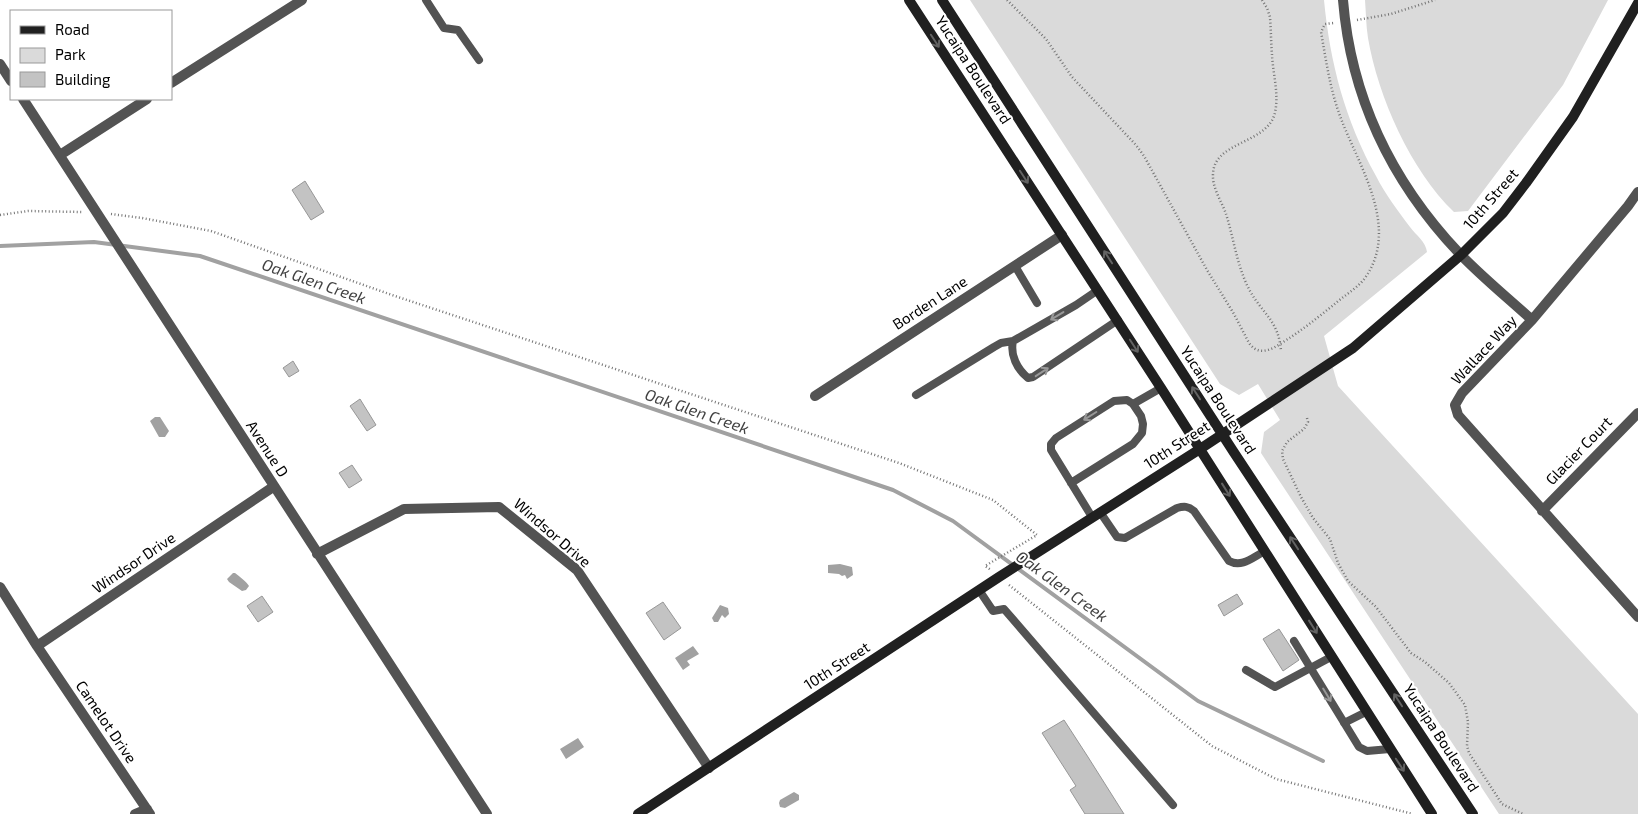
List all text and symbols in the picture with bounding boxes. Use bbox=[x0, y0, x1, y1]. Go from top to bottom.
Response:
legend bbox=[10, 10, 172, 100]
street label: Yucaipa Boulevard bbox=[932, 12, 1015, 127]
text: Road bbox=[55, 20, 90, 38]
one-way arrow bbox=[931, 33, 941, 47]
text: Park bbox=[55, 45, 86, 63]
text: Building bbox=[55, 70, 111, 88]
street label: 10th Street bbox=[1459, 164, 1522, 232]
one-way arrow bbox=[1019, 170, 1029, 184]
one-way arrow bbox=[1102, 250, 1112, 264]
water label: Oak Glen Creek bbox=[260, 254, 369, 307]
street label: Borden Lane bbox=[889, 271, 970, 333]
street label: Wallace Way bbox=[1447, 311, 1520, 388]
one-way arrow bbox=[1051, 312, 1065, 322]
one-way arrow bbox=[1129, 338, 1139, 352]
street label: Yucaipa Boulevard bbox=[1177, 342, 1260, 457]
one-way arrow bbox=[1034, 366, 1048, 376]
water label: Oak Glen Creek bbox=[643, 384, 752, 437]
one-way arrow bbox=[1190, 387, 1200, 401]
one-way arrow bbox=[1084, 412, 1098, 422]
street label: Glacier Court bbox=[1541, 412, 1615, 488]
street label: 10th Street bbox=[1140, 416, 1213, 472]
street label: Avenue D bbox=[243, 417, 293, 480]
one-way arrow bbox=[1221, 483, 1231, 497]
street label: Windsor Drive bbox=[511, 494, 595, 571]
street label: Windsor Drive bbox=[89, 528, 178, 596]
one-way arrow bbox=[1289, 537, 1299, 551]
water label: Oak Glen Creek bbox=[1013, 546, 1112, 625]
one-way arrow bbox=[1308, 620, 1318, 634]
street label: 10th Street bbox=[800, 637, 873, 693]
street label: Camelot Drive bbox=[73, 677, 141, 766]
street label: Yucaipa Boulevard bbox=[1400, 680, 1483, 795]
one-way arrow bbox=[1323, 688, 1333, 702]
one-way arrow bbox=[1392, 694, 1402, 708]
one-way arrow bbox=[1395, 757, 1405, 771]

